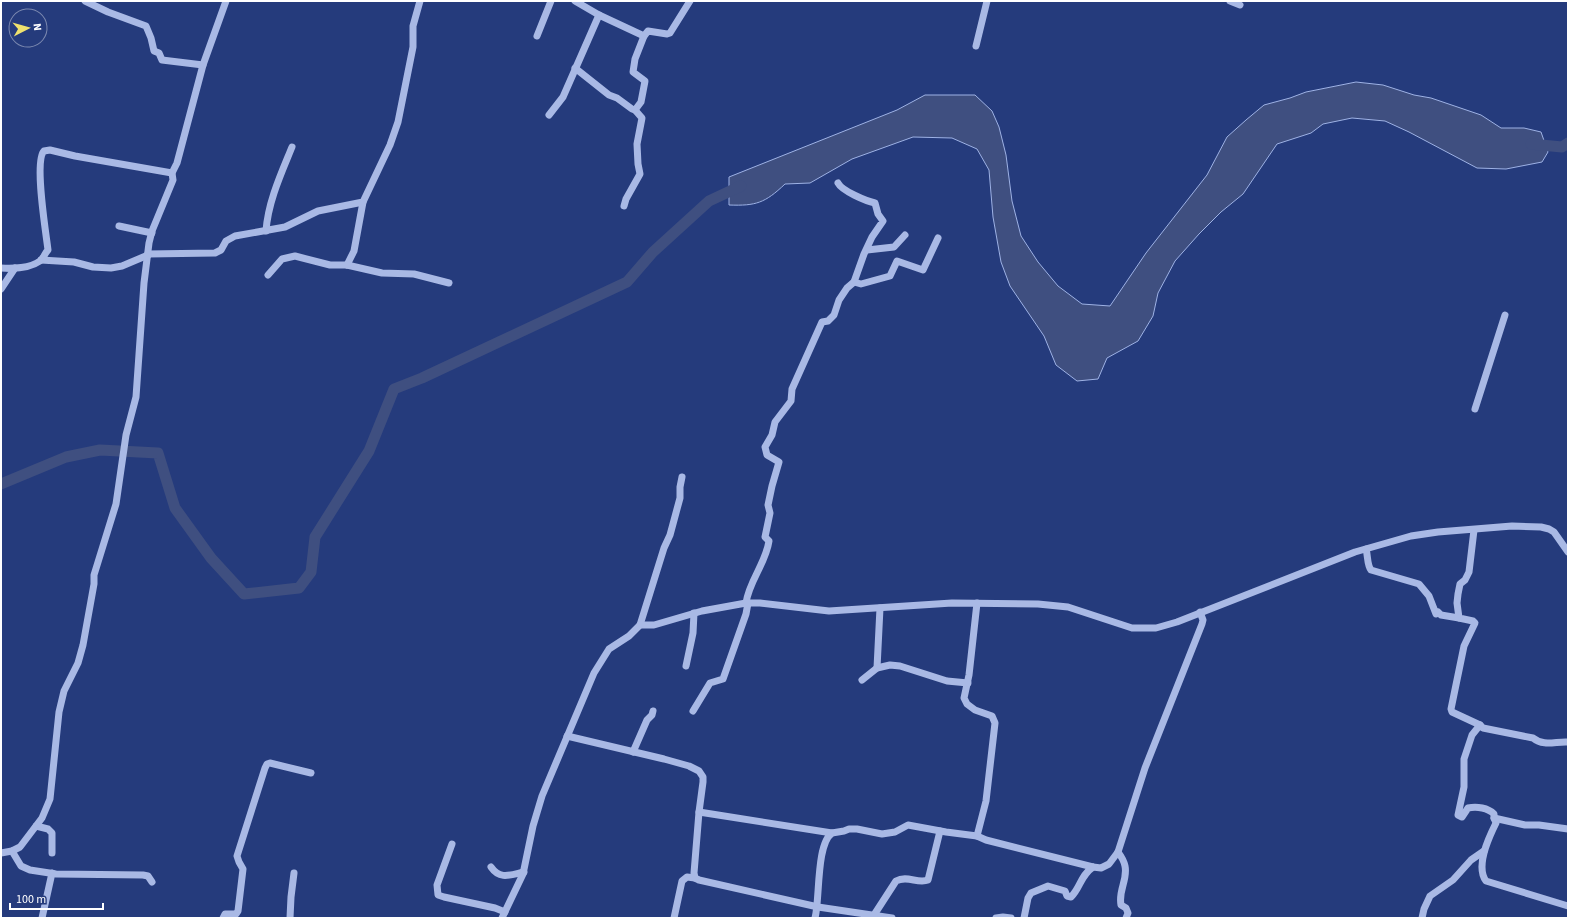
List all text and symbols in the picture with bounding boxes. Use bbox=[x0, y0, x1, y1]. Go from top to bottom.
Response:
north arrow bbox=[8, 8, 48, 48]
text: N bbox=[30, 23, 45, 31]
scale bar bbox=[10, 885, 103, 911]
text: 100 m bbox=[16, 891, 46, 908]

